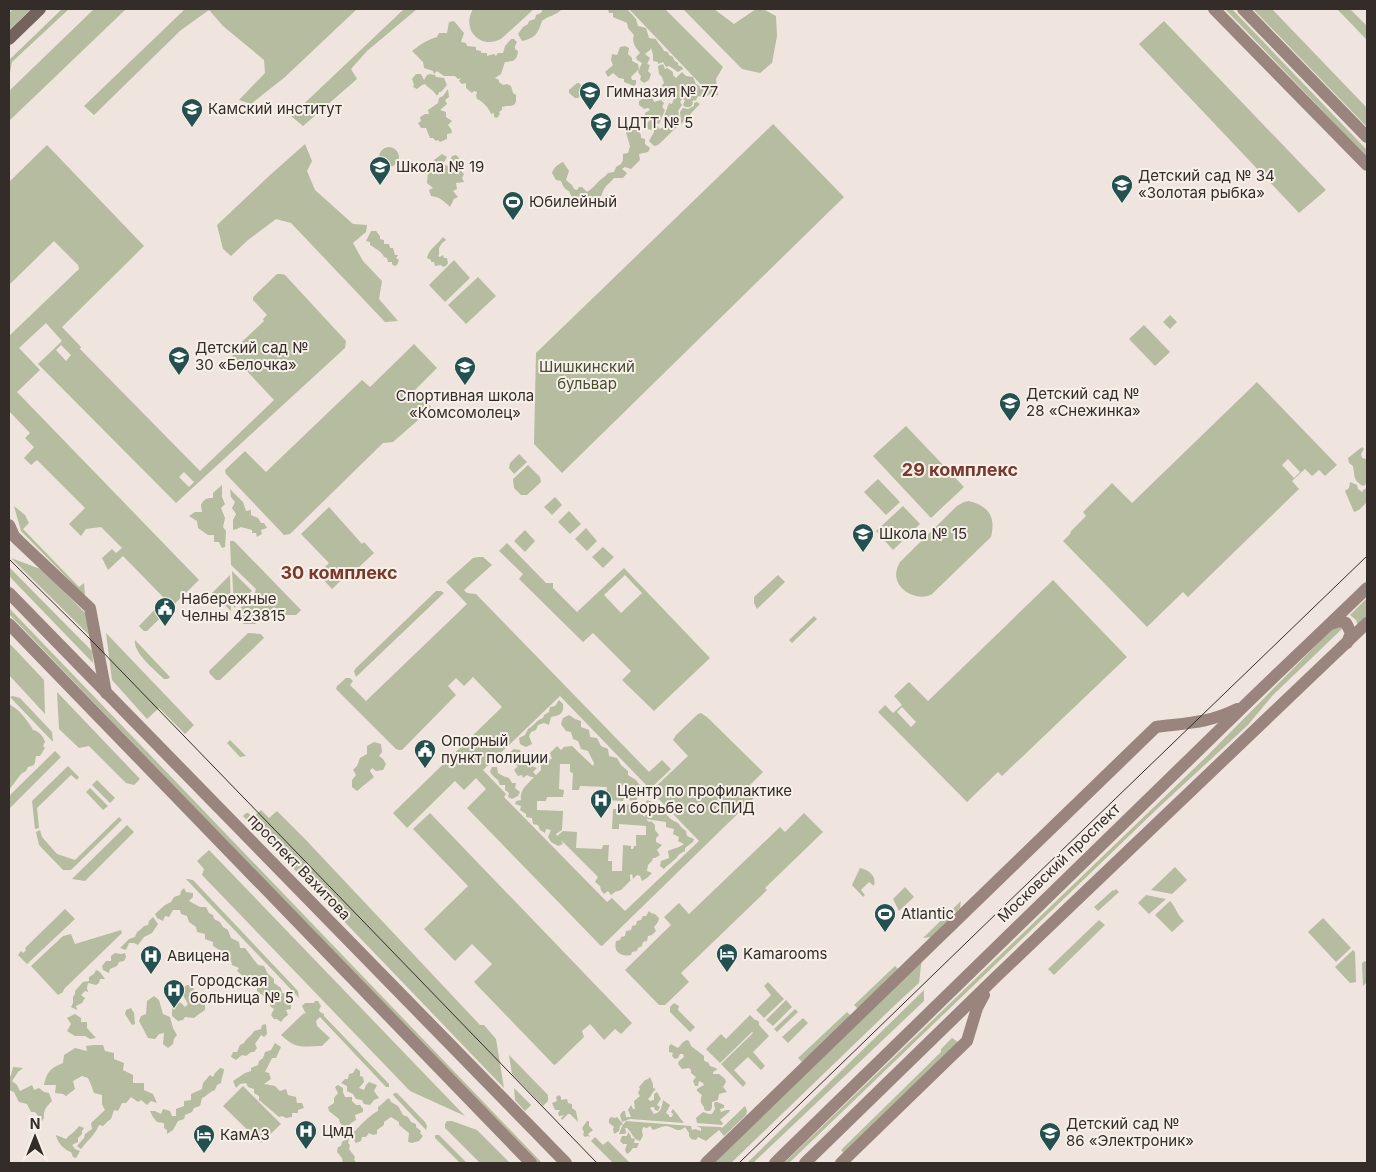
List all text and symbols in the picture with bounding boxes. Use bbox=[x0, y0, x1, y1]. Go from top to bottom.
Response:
school or university icon: Гимназия № 77 bbox=[578, 80, 602, 111]
place label: Гимназия № 77 bbox=[606, 82, 718, 101]
school or university icon: Камский институт bbox=[180, 97, 204, 128]
place label: Камский институт bbox=[208, 99, 342, 118]
school or university icon: ЦДТТ № 5 bbox=[589, 111, 613, 142]
place label: ЦДТТ № 5 bbox=[617, 113, 693, 132]
school or university icon: Школа № 19 bbox=[368, 155, 392, 186]
place label: Школа № 19 bbox=[396, 157, 484, 176]
place label: Детский сад № 34 «Золотая рыбка» bbox=[1138, 166, 1275, 202]
school or university icon: Детский сад № 34 «Золотая рыбка» bbox=[1110, 173, 1134, 204]
sports icon: Юбилейный bbox=[501, 190, 525, 221]
place label: Юбилейный bbox=[529, 192, 617, 211]
place label: Детский сад № 30 «Белочка» bbox=[195, 338, 309, 374]
school or university icon: Детский сад № 30 «Белочка» bbox=[167, 345, 191, 376]
school or university icon: Спортивная школа «Комсомолец» bbox=[453, 355, 477, 386]
park label: Шишкинский бульвар bbox=[539, 357, 635, 393]
place label: Детский сад № 28 «Снежинка» bbox=[1026, 384, 1141, 420]
place label: Спортивная школа «Комсомолец» bbox=[396, 386, 534, 422]
school or university icon: Детский сад № 28 «Снежинка» bbox=[998, 391, 1022, 422]
district label: 29 комплекс bbox=[902, 459, 1018, 480]
school or university icon: Школа № 15 bbox=[851, 522, 875, 553]
place label: Школа № 15 bbox=[879, 524, 967, 543]
district label: 30 комплекс bbox=[280, 562, 398, 583]
place label: Набережные Челны 423815 bbox=[181, 589, 286, 625]
public building icon: Набережные Челны 423815 bbox=[153, 596, 177, 627]
place label: Опорный пункт полиции bbox=[441, 731, 548, 767]
public building icon: Опорный пункт полиции bbox=[413, 738, 437, 769]
place label: Центр по профилактике и борьбе со СПИД bbox=[617, 781, 792, 817]
hospital icon: Центр по профилактике и борьбе со СПИД bbox=[589, 788, 613, 819]
street label: Московский проспект bbox=[993, 799, 1124, 926]
street label: проспект Вахитова bbox=[244, 810, 355, 924]
sports icon: Atlantic bbox=[873, 902, 897, 933]
place label: Atlantic bbox=[901, 904, 954, 923]
hotel icon: Kamarooms bbox=[715, 942, 739, 973]
hospital icon: Авицена bbox=[139, 944, 163, 975]
place label: Kamarooms bbox=[743, 944, 828, 963]
place label: Авицена bbox=[167, 946, 230, 965]
place label: Городская больница № 5 bbox=[190, 971, 294, 1007]
hospital icon: Городская больница № 5 bbox=[162, 978, 186, 1009]
north arrow bbox=[10, 1112, 60, 1162]
place label: Детский сад № 86 «Электроник» bbox=[1066, 1114, 1194, 1150]
text: N bbox=[30, 1115, 40, 1132]
hospital icon: Цмд bbox=[294, 1119, 318, 1150]
place label: Цмд bbox=[322, 1121, 354, 1140]
school or university icon: Детский сад № 86 «Электроник» bbox=[1038, 1121, 1062, 1152]
hotel icon: КамАЗ bbox=[192, 1123, 216, 1154]
place label: КамАЗ bbox=[220, 1125, 270, 1144]

